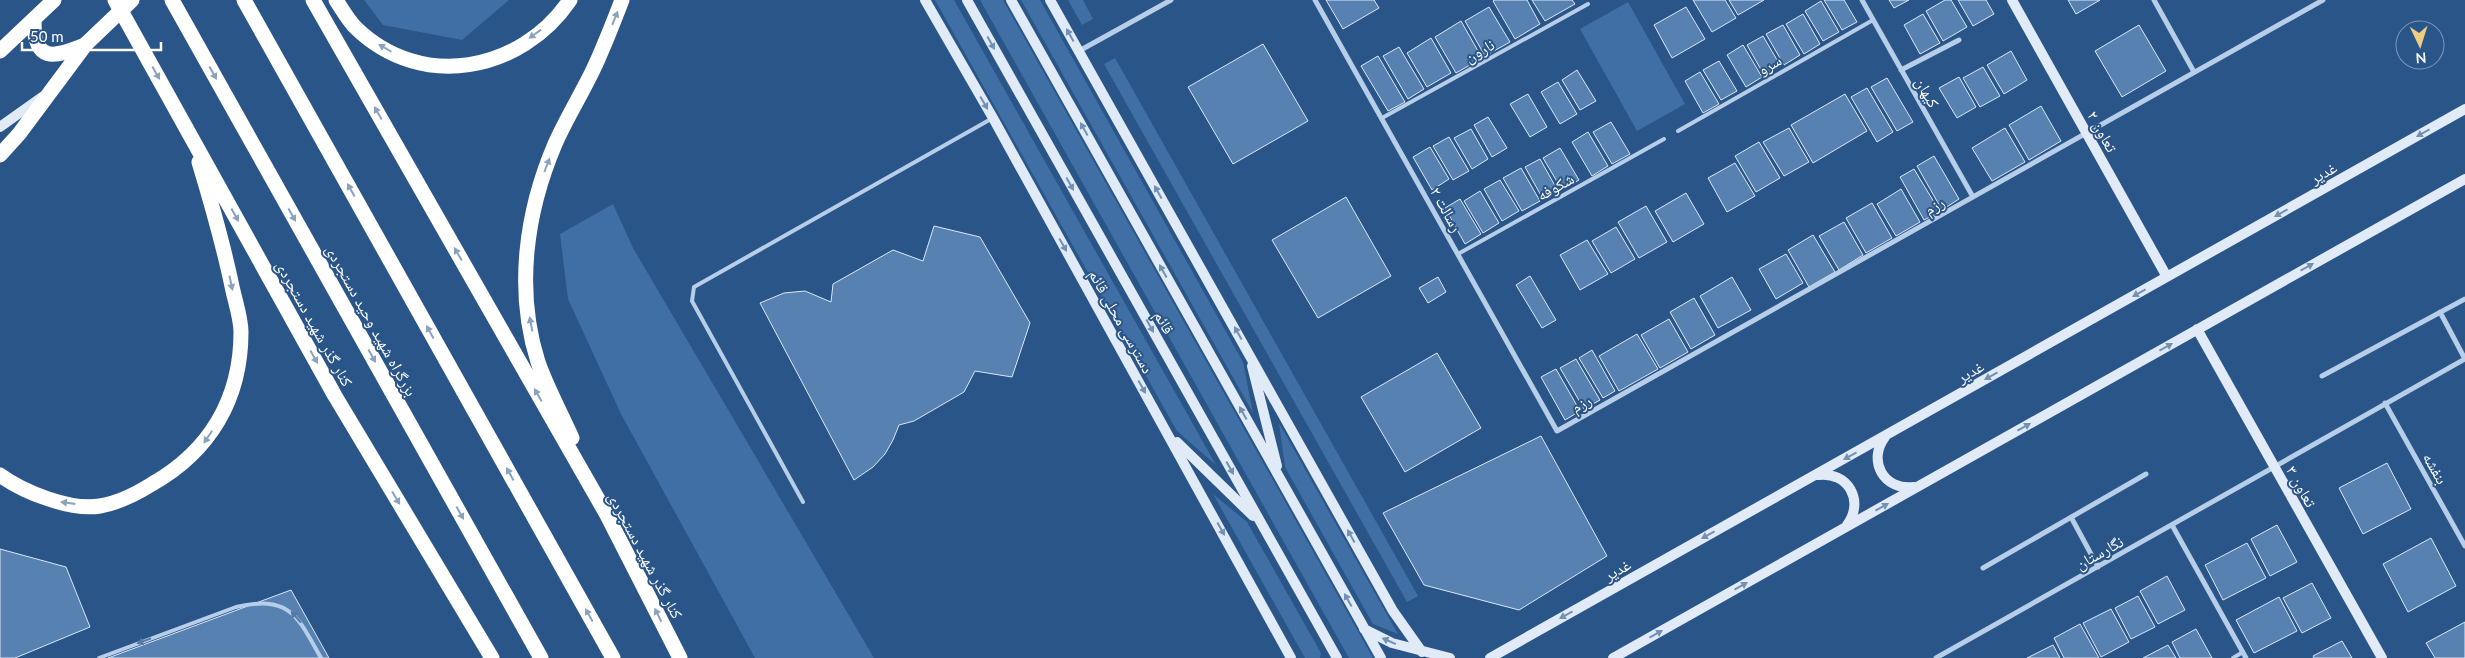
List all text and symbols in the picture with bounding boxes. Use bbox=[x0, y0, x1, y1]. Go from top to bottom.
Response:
one-way arrow bbox=[612, 10, 620, 25]
scale bar bbox=[22, 20, 161, 52]
north arrow bbox=[2395, 20, 2445, 70]
text: 50 m bbox=[30, 27, 64, 45]
one-way arrow bbox=[1065, 28, 1074, 41]
one-way arrow bbox=[529, 29, 542, 39]
street label: نارون bbox=[1461, 34, 1498, 68]
one-way arrow bbox=[986, 36, 995, 49]
one-way arrow bbox=[378, 44, 391, 53]
street label: سرو bbox=[1754, 50, 1785, 79]
text: N bbox=[2415, 50, 2427, 67]
one-way arrow bbox=[152, 66, 161, 79]
one-way arrow bbox=[209, 66, 217, 80]
street label: کیهان bbox=[1910, 73, 1944, 112]
one-way arrow bbox=[980, 96, 989, 109]
one-way arrow bbox=[373, 106, 382, 119]
street label: تعاون ۲ bbox=[2082, 107, 2122, 156]
one-way arrow bbox=[1079, 123, 1088, 136]
one-way arrow bbox=[2416, 129, 2429, 138]
one-way arrow bbox=[543, 157, 551, 172]
street label: غدیر bbox=[2305, 157, 2340, 188]
street label: شکوفه bbox=[1533, 168, 1577, 205]
one-way arrow bbox=[1066, 178, 1075, 191]
one-way arrow bbox=[346, 183, 355, 197]
street label: رسالت ۲ bbox=[1426, 183, 1467, 235]
one-way arrow bbox=[1154, 184, 1162, 199]
street label: رزم bbox=[1921, 192, 1948, 220]
one-way arrow bbox=[231, 208, 240, 222]
one-way arrow bbox=[288, 208, 297, 221]
one-way arrow bbox=[2274, 209, 2288, 217]
one-way arrow bbox=[1058, 239, 1067, 252]
street label: بزرگراه شهید وحید دستجردی bbox=[321, 241, 422, 400]
one-way arrow bbox=[453, 248, 462, 261]
street label: کنار گذر شهید دستجردی bbox=[271, 257, 358, 390]
one-way arrow bbox=[2300, 263, 2314, 272]
one-way arrow bbox=[1159, 264, 1168, 278]
street label: دسترسی محلی قائم bbox=[1084, 266, 1158, 377]
one-way arrow bbox=[227, 275, 235, 290]
one-way arrow bbox=[2133, 288, 2146, 297]
street label: قائم bbox=[1149, 307, 1179, 338]
one-way arrow bbox=[526, 316, 534, 332]
one-way arrow bbox=[1146, 319, 1154, 333]
one-way arrow bbox=[426, 325, 434, 339]
one-way arrow bbox=[1233, 327, 1242, 340]
one-way arrow bbox=[2159, 343, 2172, 352]
one-way arrow bbox=[368, 349, 376, 364]
one-way arrow bbox=[310, 350, 318, 365]
street label: غدیر bbox=[1952, 356, 1987, 387]
one-way arrow bbox=[1984, 372, 1998, 380]
one-way arrow bbox=[1138, 380, 1147, 394]
one-way arrow bbox=[534, 388, 542, 403]
street label: رزم bbox=[1568, 390, 1595, 418]
one-way arrow bbox=[1239, 405, 1247, 420]
one-way arrow bbox=[2017, 423, 2031, 431]
one-way arrow bbox=[203, 430, 213, 444]
street label: بنفشه bbox=[2419, 449, 2452, 487]
one-way arrow bbox=[1843, 451, 1856, 460]
one-way arrow bbox=[1225, 461, 1234, 474]
street label: تعاون ۳ bbox=[2281, 462, 2321, 511]
one-way arrow bbox=[505, 467, 514, 480]
street label: کنار گذر شهید دستجردی bbox=[603, 488, 688, 623]
one-way arrow bbox=[391, 491, 400, 504]
one-way arrow bbox=[60, 499, 76, 507]
one-way arrow bbox=[1875, 503, 1890, 511]
one-way arrow bbox=[456, 506, 464, 521]
one-way arrow bbox=[1217, 522, 1225, 537]
one-way arrow bbox=[1347, 529, 1356, 543]
one-way arrow bbox=[1702, 531, 1715, 540]
street label: نگارستان bbox=[2072, 531, 2127, 575]
street label: غدیر bbox=[1599, 554, 1634, 585]
one-way arrow bbox=[1734, 582, 1748, 591]
one-way arrow bbox=[1344, 594, 1353, 607]
one-way arrow bbox=[654, 607, 662, 622]
one-way arrow bbox=[585, 608, 593, 623]
one-way arrow bbox=[290, 611, 302, 623]
one-way arrow bbox=[1559, 611, 1574, 619]
one-way arrow bbox=[1648, 630, 1663, 638]
one-way arrow bbox=[1382, 636, 1396, 644]
one-way arrow bbox=[136, 637, 151, 645]

